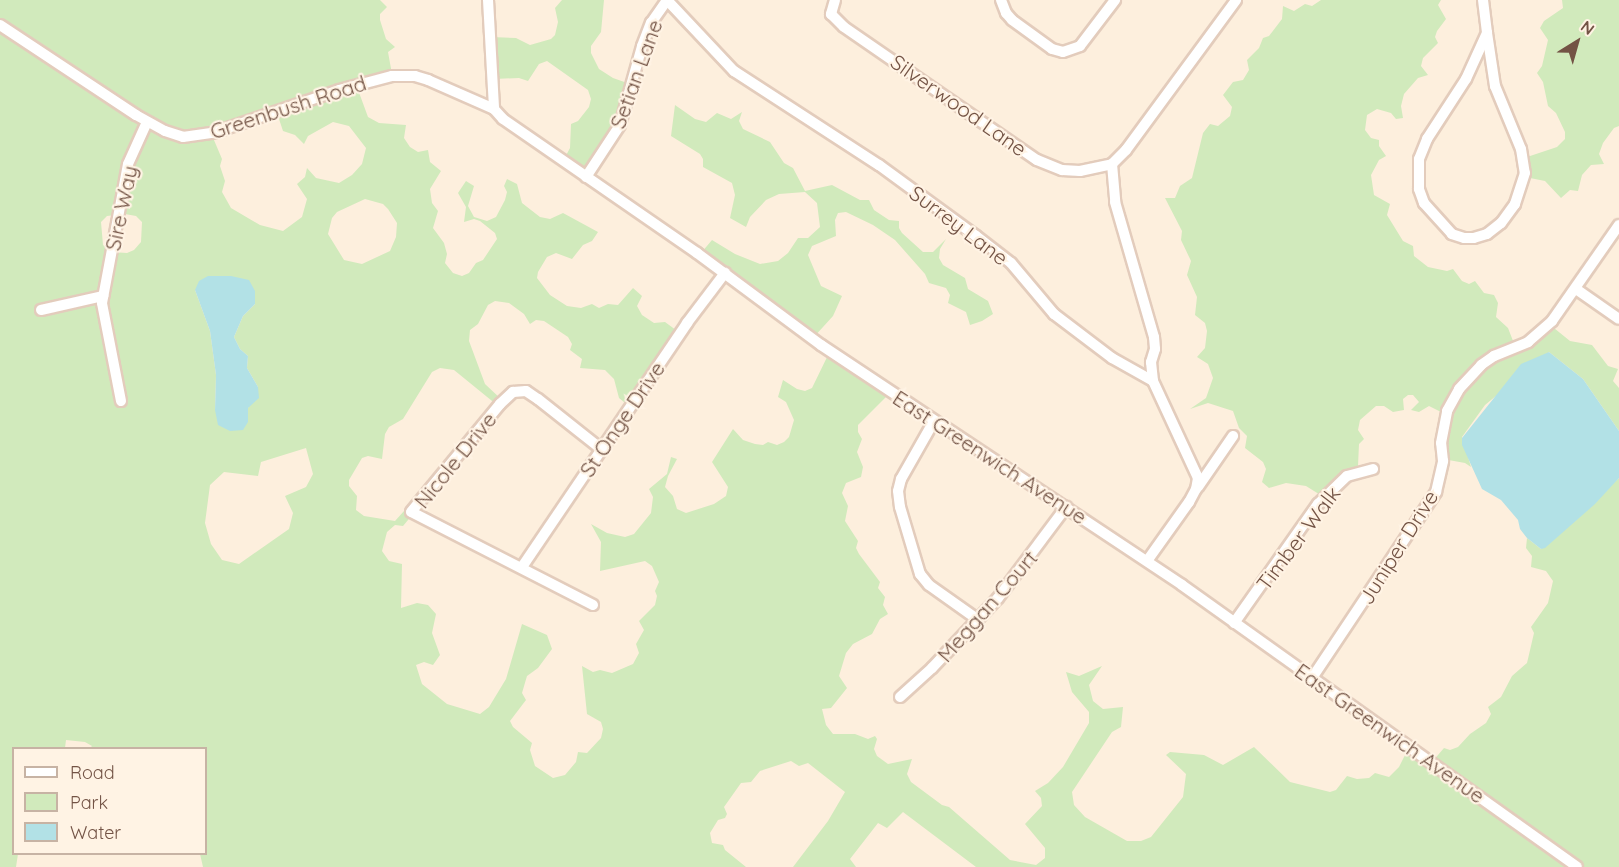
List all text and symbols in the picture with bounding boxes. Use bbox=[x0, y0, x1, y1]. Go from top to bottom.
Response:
north arrow bbox=[1547, 12, 1607, 72]
street label: Setian Lane bbox=[605, 16, 667, 132]
text: N bbox=[1577, 16, 1599, 39]
street label: Silverwood Lane bbox=[886, 49, 1032, 161]
street label: Greenbush Road bbox=[207, 70, 369, 144]
street label: Sire Way bbox=[100, 163, 142, 253]
street label: Surrey Lane bbox=[905, 180, 1013, 270]
street label: St Onge Drive bbox=[574, 357, 670, 481]
street label: East Greenwich Avenue bbox=[888, 385, 1092, 529]
street label: Nicole Drive bbox=[409, 407, 501, 513]
street label: Timber Walk bbox=[1251, 481, 1345, 595]
street label: Juniper Drive bbox=[1353, 485, 1443, 609]
street label: Meggan Court bbox=[932, 545, 1042, 667]
street label: East Greenwich Avenue bbox=[1290, 658, 1490, 808]
legend bbox=[12, 747, 207, 855]
text: Road bbox=[70, 761, 115, 784]
text: Park bbox=[70, 791, 108, 814]
text: Water bbox=[70, 821, 121, 844]

